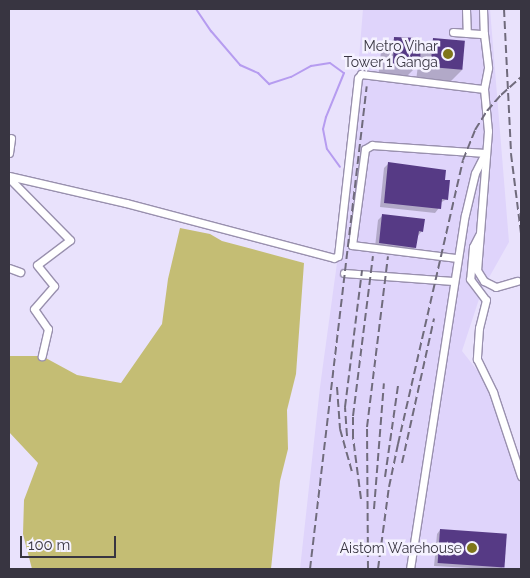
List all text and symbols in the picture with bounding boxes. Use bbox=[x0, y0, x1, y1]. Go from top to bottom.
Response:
place label: Metro Vihar Tower 1 Ganga bbox=[343, 38, 438, 70]
marker: Metro Vihar Tower 1 Ganga bbox=[442, 48, 454, 60]
scale bar bbox=[22, 526, 119, 558]
text: 100 m bbox=[28, 536, 70, 554]
place label: Aistom Warehouse bbox=[339, 540, 462, 556]
marker: Aistom Warehouse bbox=[466, 542, 478, 554]

